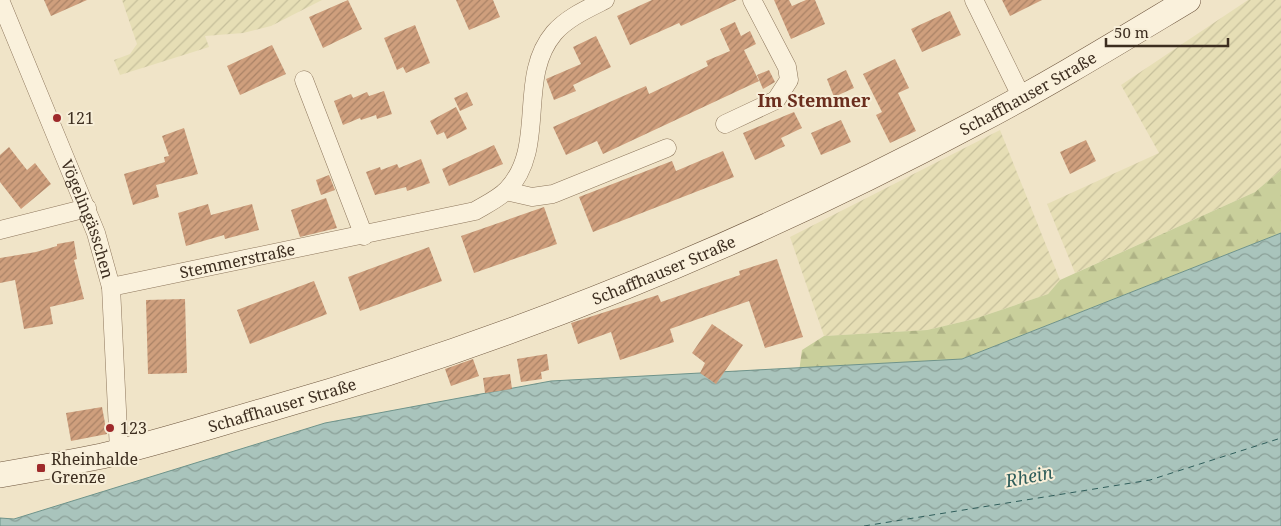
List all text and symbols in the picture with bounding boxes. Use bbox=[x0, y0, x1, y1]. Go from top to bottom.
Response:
scale bar bbox=[1106, 15, 1228, 47]
text: 50 m bbox=[1114, 22, 1149, 42]
street label: Schaffhauser Straße bbox=[956, 46, 1100, 140]
district label: Im Stemmer bbox=[758, 88, 871, 112]
place label: 121 bbox=[67, 107, 94, 129]
marker: 121 bbox=[51, 112, 63, 124]
street label: Vögelingässchen bbox=[56, 156, 119, 281]
street label: Schaffhauser Straße bbox=[589, 230, 739, 310]
street label: Stemmerstraße bbox=[178, 238, 297, 283]
street label: Schaffhauser Straße bbox=[205, 373, 359, 438]
place label: 123 bbox=[120, 417, 147, 439]
marker: 123 bbox=[104, 422, 116, 434]
place label: Rheinhalde Grenze bbox=[51, 448, 138, 488]
water label: Rhein bbox=[1002, 460, 1055, 493]
marker: Rheinhalde Grenze bbox=[35, 462, 47, 474]

